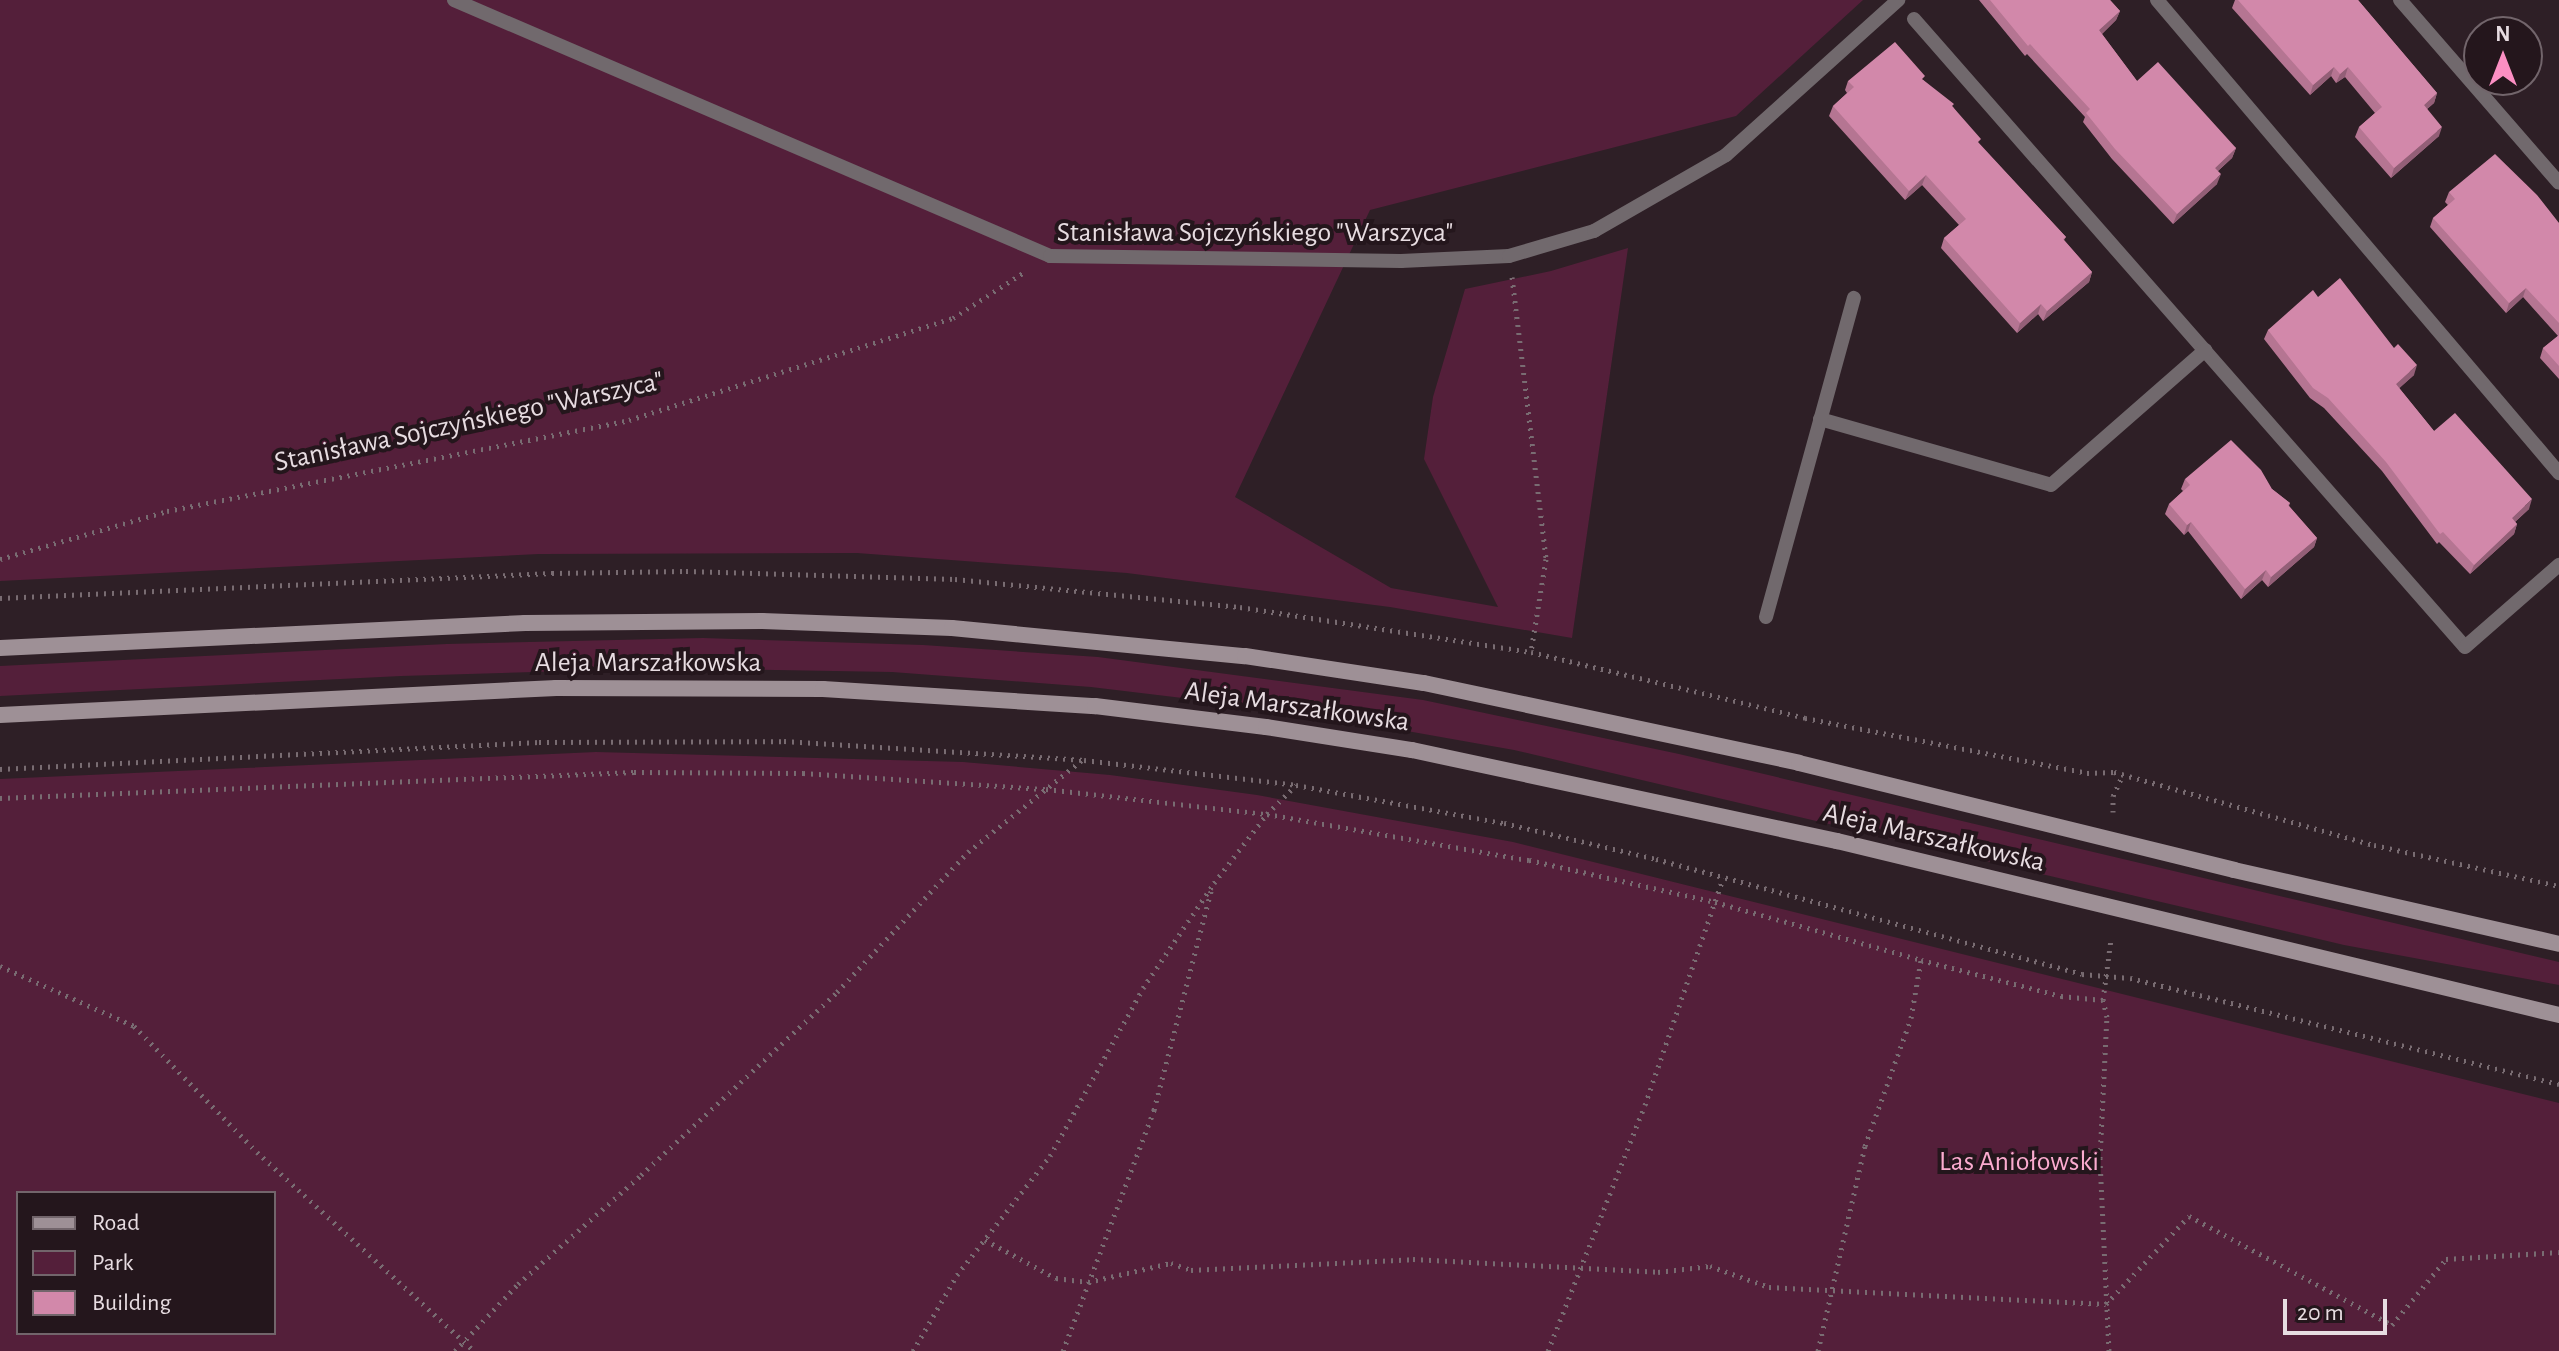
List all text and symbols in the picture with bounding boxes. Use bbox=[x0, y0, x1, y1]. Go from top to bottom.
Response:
north arrow bbox=[2463, 16, 2543, 96]
text: N bbox=[2495, 23, 2511, 45]
street label: Stanisława Sojczyńskiego "Warszyca" bbox=[1057, 216, 1453, 250]
street label: Stanisława Sojczyńskiego "Warszyca" bbox=[271, 364, 667, 480]
street label: Aleja Marszałkowska bbox=[535, 646, 761, 680]
street label: Aleja Marszałkowska bbox=[1182, 675, 1412, 739]
street label: Aleja Marszałkowska bbox=[1820, 796, 2048, 880]
park label: Las Aniołowski bbox=[1939, 1145, 2099, 1179]
legend bbox=[16, 1191, 276, 1335]
text: Road bbox=[92, 1211, 140, 1235]
text: Park bbox=[92, 1251, 133, 1275]
scale bar bbox=[2287, 1283, 2391, 1333]
text: Building bbox=[92, 1291, 171, 1315]
text: 20 m bbox=[2297, 1301, 2344, 1325]

